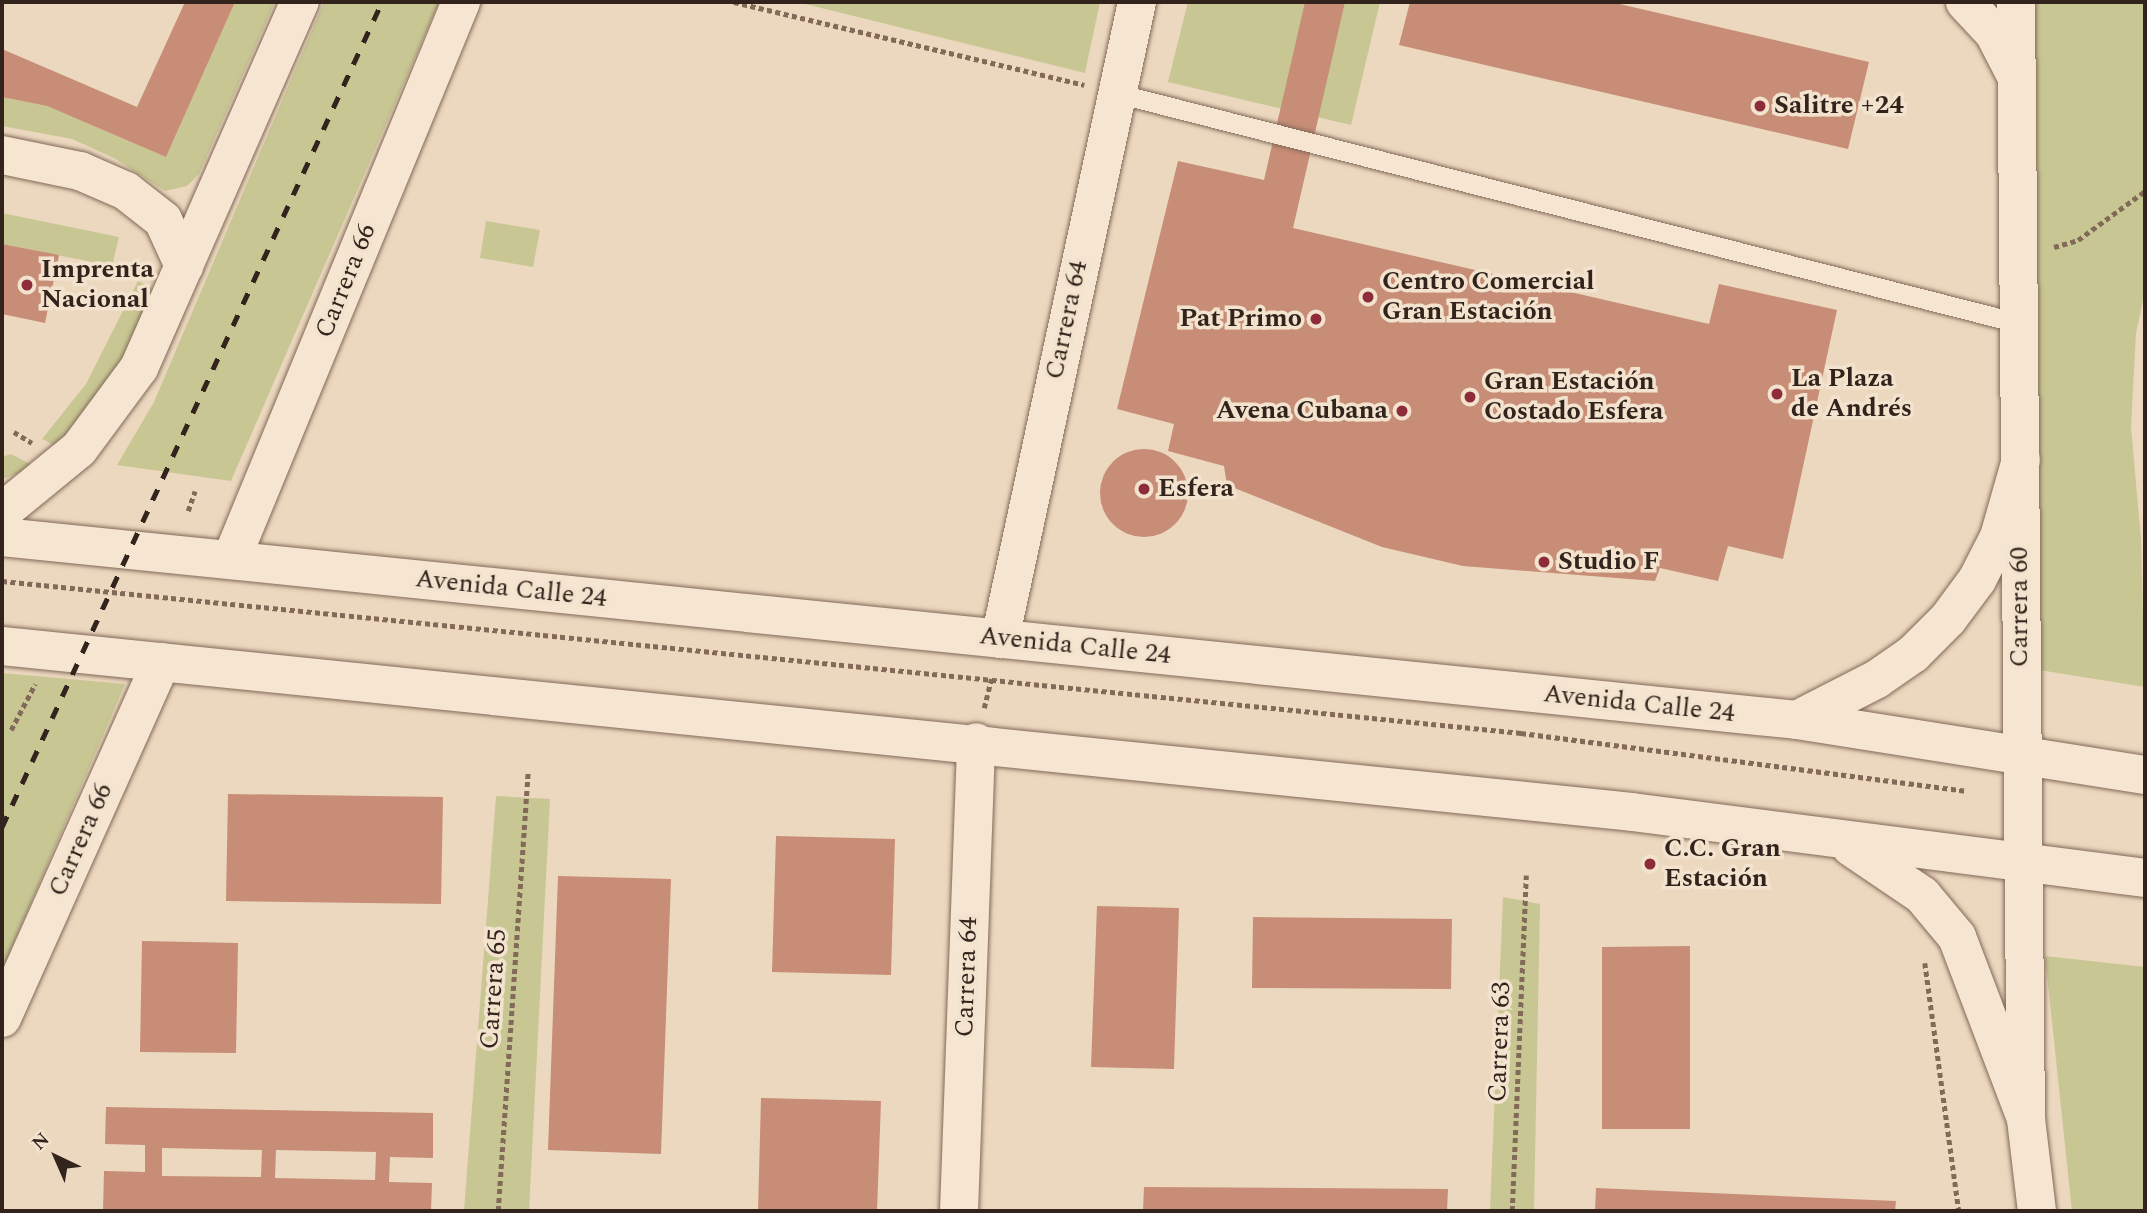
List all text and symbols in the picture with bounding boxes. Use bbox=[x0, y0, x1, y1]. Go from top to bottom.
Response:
place label: Salitre +24 bbox=[1774, 90, 1904, 122]
marker: Salitre +24 bbox=[1752, 98, 1768, 114]
street label: Carrera 66 bbox=[309, 219, 383, 343]
place label: Imprenta Nacional bbox=[41, 254, 154, 316]
street label: Carrera 64 bbox=[1039, 258, 1095, 382]
place label: Centro Comercial Gran Estación bbox=[1382, 266, 1594, 328]
marker: Imprenta Nacional bbox=[19, 277, 35, 293]
marker: Centro Comercial Gran Estación bbox=[1360, 289, 1376, 305]
place label: Pat Primo bbox=[1180, 303, 1302, 335]
marker: Pat Primo bbox=[1308, 311, 1324, 327]
place label: La Plaza de Andrés bbox=[1791, 363, 1912, 424]
place label: Gran Estación Costado Esfera bbox=[1484, 366, 1663, 428]
marker: La Plaza de Andrés bbox=[1769, 386, 1785, 402]
marker: Gran Estación Costado Esfera bbox=[1462, 389, 1478, 405]
place label: Avena Cubana bbox=[1216, 395, 1388, 427]
marker: Avena Cubana bbox=[1394, 403, 1410, 419]
place label: Esfera bbox=[1158, 473, 1234, 505]
marker: Esfera bbox=[1136, 481, 1152, 497]
place label: Studio F bbox=[1558, 546, 1659, 578]
street label: Carrera 60 bbox=[2004, 547, 2036, 667]
marker: Studio F bbox=[1536, 554, 1552, 570]
street label: Avenida Calle 24 bbox=[414, 563, 608, 615]
street label: Avenida Calle 24 bbox=[978, 620, 1172, 672]
street label: Avenida Calle 24 bbox=[1542, 678, 1736, 730]
street label: Carrera 66 bbox=[42, 779, 120, 901]
place label: C.C. Gran Estación bbox=[1664, 833, 1781, 894]
marker: C.C. Gran Estación bbox=[1642, 856, 1658, 872]
street label: Carrera 64 bbox=[949, 916, 985, 1038]
street label: Carrera 65 bbox=[474, 928, 514, 1050]
street label: Carrera 63 bbox=[1482, 981, 1518, 1103]
north arrow bbox=[21, 1122, 91, 1192]
text: N bbox=[25, 1126, 57, 1157]

